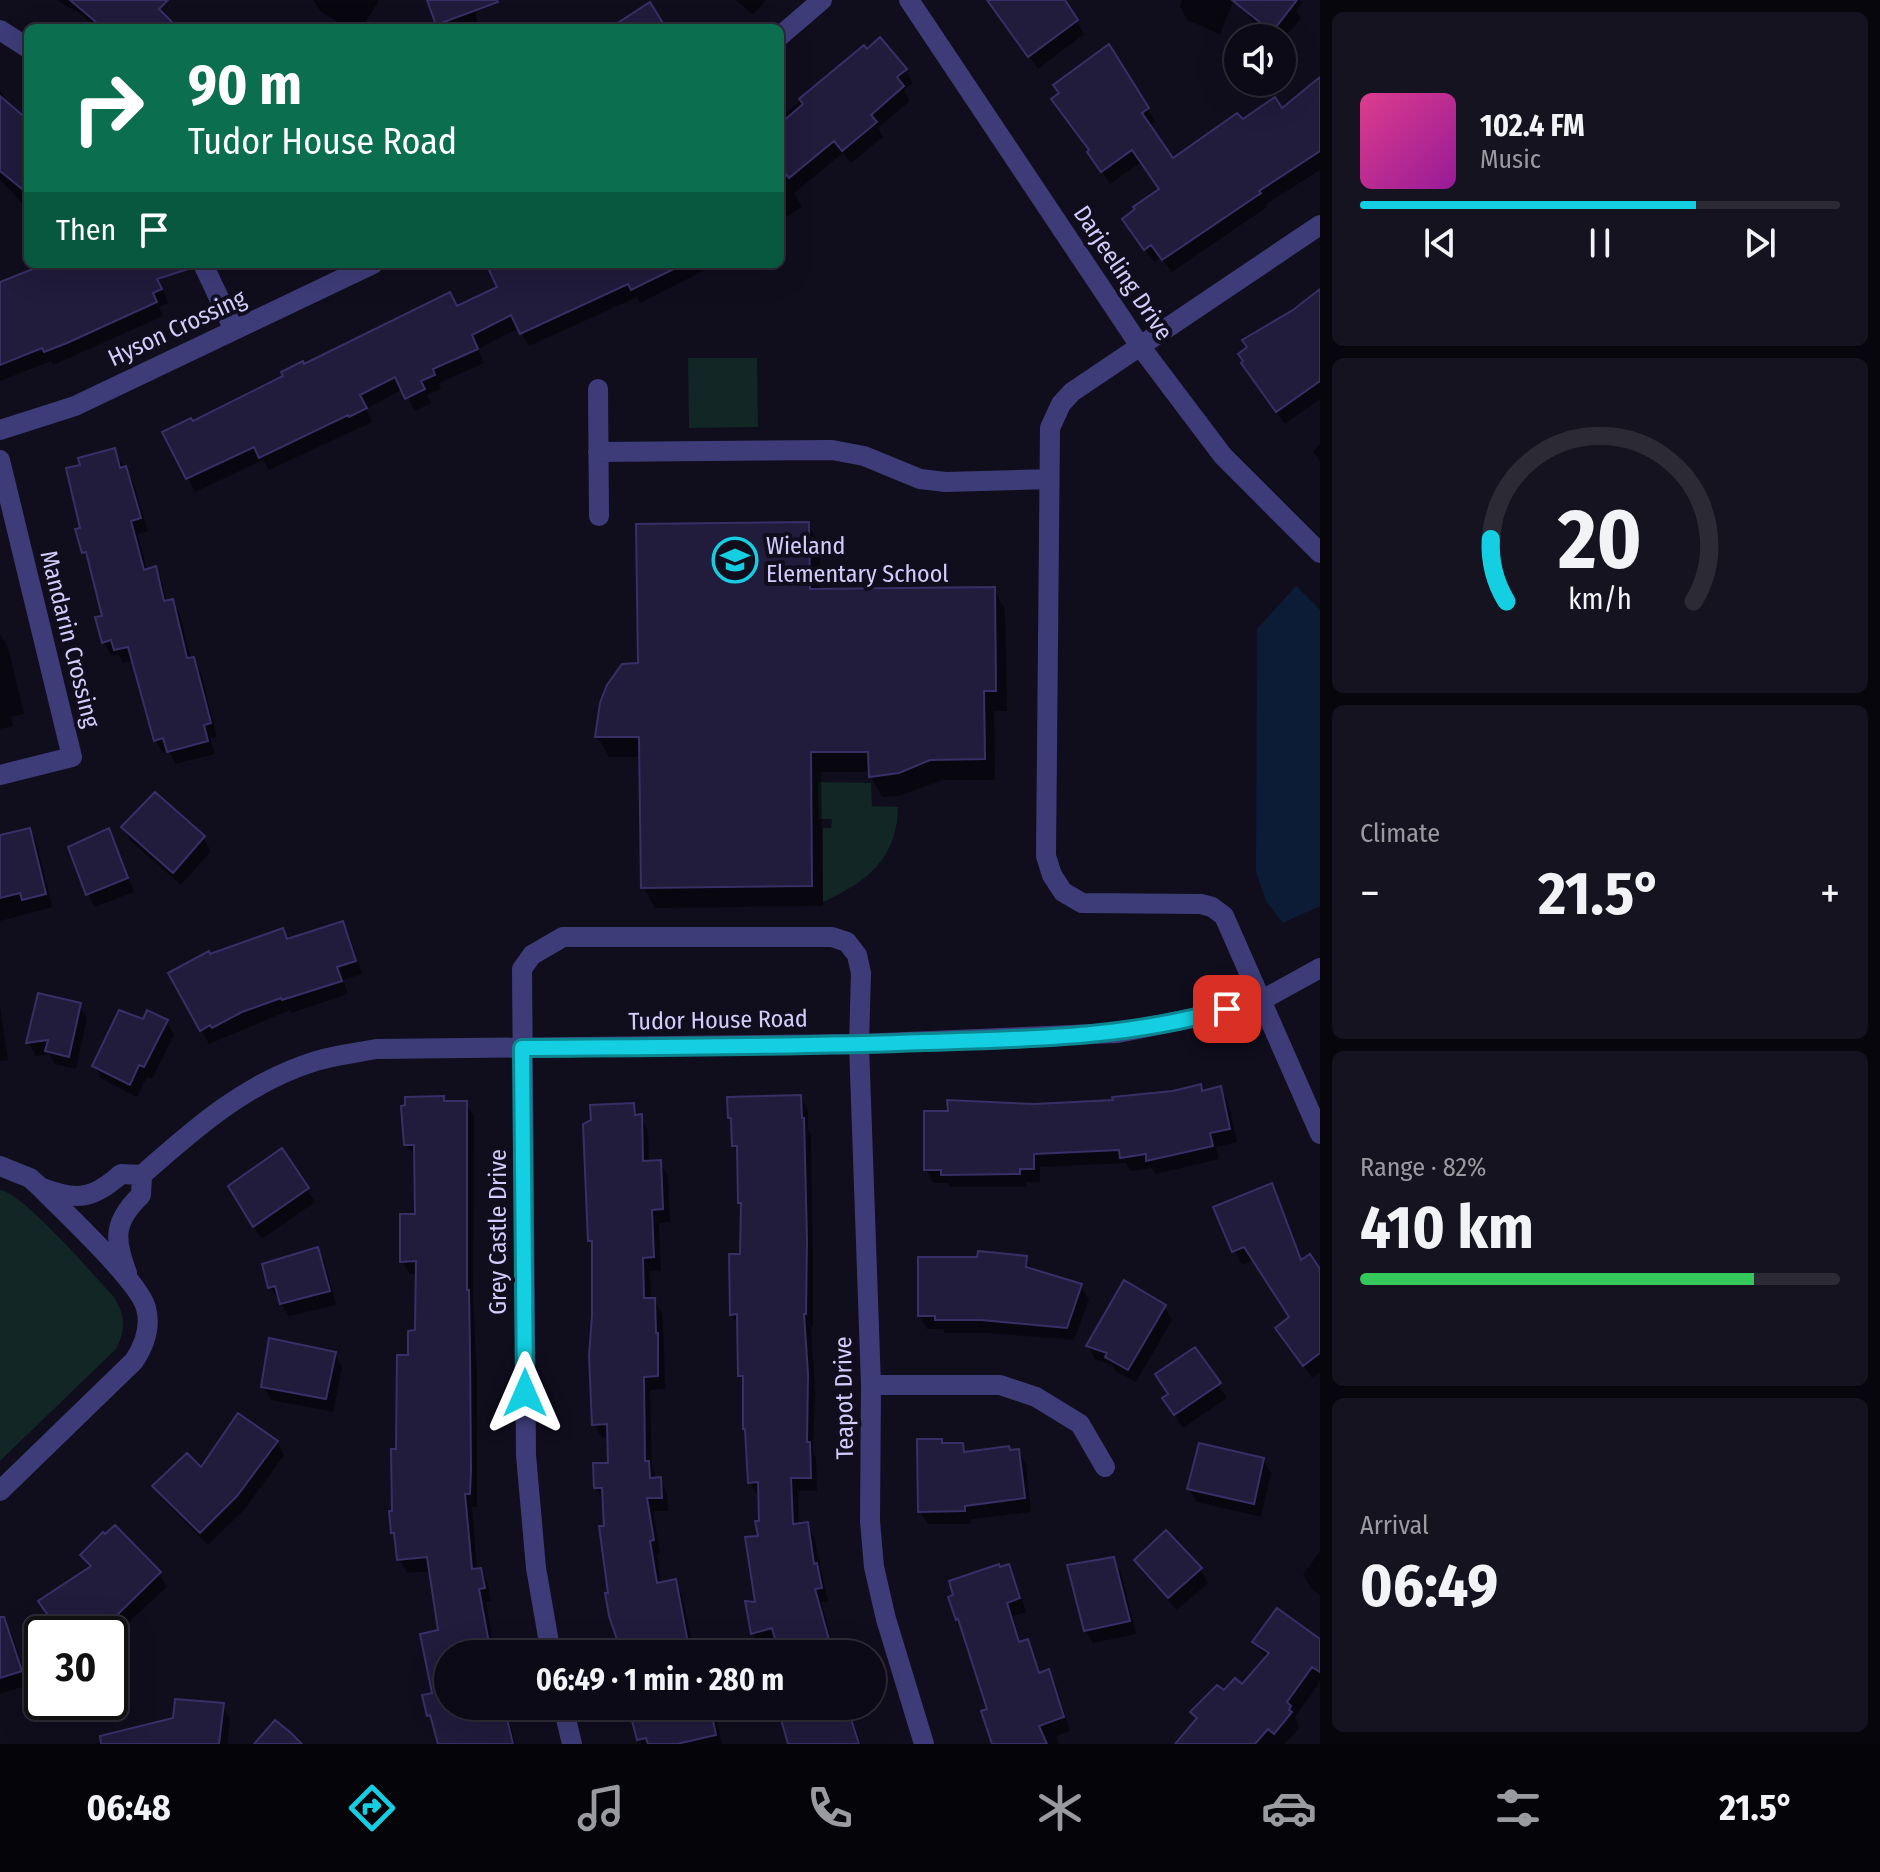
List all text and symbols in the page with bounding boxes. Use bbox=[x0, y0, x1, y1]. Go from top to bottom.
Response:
map controls bbox=[1224, 24, 1296, 96]
button: sound bbox=[1224, 24, 1296, 96]
text: 90 m bbox=[188, 52, 302, 119]
icon: right bbox=[56, 56, 160, 160]
text: 102.4 FM bbox=[1480, 108, 1585, 144]
text: Tudor House Road bbox=[188, 120, 457, 164]
text: Music bbox=[1480, 144, 1541, 175]
street label: Darjeeling Drive bbox=[1068, 200, 1178, 346]
icon: arrive bbox=[132, 208, 176, 252]
text: Then bbox=[56, 212, 116, 248]
icon: previous bbox=[1418, 221, 1462, 265]
icon: pause bbox=[1578, 221, 1622, 265]
icon: next bbox=[1738, 221, 1782, 265]
street label: Hyson Crossing bbox=[104, 284, 251, 372]
text: 20 bbox=[1557, 489, 1642, 589]
place label: Wieland Elementary School bbox=[766, 532, 949, 588]
school or university icon: Wieland Elementary School bbox=[711, 536, 759, 584]
street label: Mandarin Crossing bbox=[34, 548, 106, 731]
text: km/h bbox=[1568, 582, 1632, 617]
text: Climate bbox=[1360, 818, 1440, 849]
text: 21.5° bbox=[1538, 858, 1662, 930]
text: − bbox=[1360, 867, 1380, 920]
text: + bbox=[1820, 867, 1840, 920]
pin bbox=[1193, 975, 1261, 1043]
icon: arrive bbox=[1205, 987, 1249, 1031]
street label: Tudor House Road bbox=[628, 1004, 808, 1036]
street label: Grey Castle Drive bbox=[484, 1149, 512, 1315]
text: Range · 82% bbox=[1360, 1152, 1486, 1183]
text: 410 km bbox=[1360, 1192, 1534, 1264]
street label: Teapot Drive bbox=[829, 1336, 859, 1460]
position arrow bbox=[483, 1351, 567, 1435]
text: Arrival bbox=[1360, 1510, 1429, 1541]
text: 06:49 bbox=[1360, 1550, 1498, 1622]
speed limit sign: 30 bbox=[24, 1616, 128, 1720]
text: 06:49 · 1 min · 280 m bbox=[536, 1662, 784, 1698]
icon: directions bbox=[344, 1780, 400, 1836]
icon: music bbox=[573, 1780, 629, 1836]
icon: phone bbox=[802, 1780, 858, 1836]
icon: climate bbox=[1032, 1780, 1088, 1836]
icon: car bbox=[1261, 1780, 1317, 1836]
icon: filters bbox=[1490, 1780, 1546, 1836]
text: 06:48 bbox=[87, 1786, 171, 1830]
text: 21.5° bbox=[1719, 1786, 1793, 1830]

